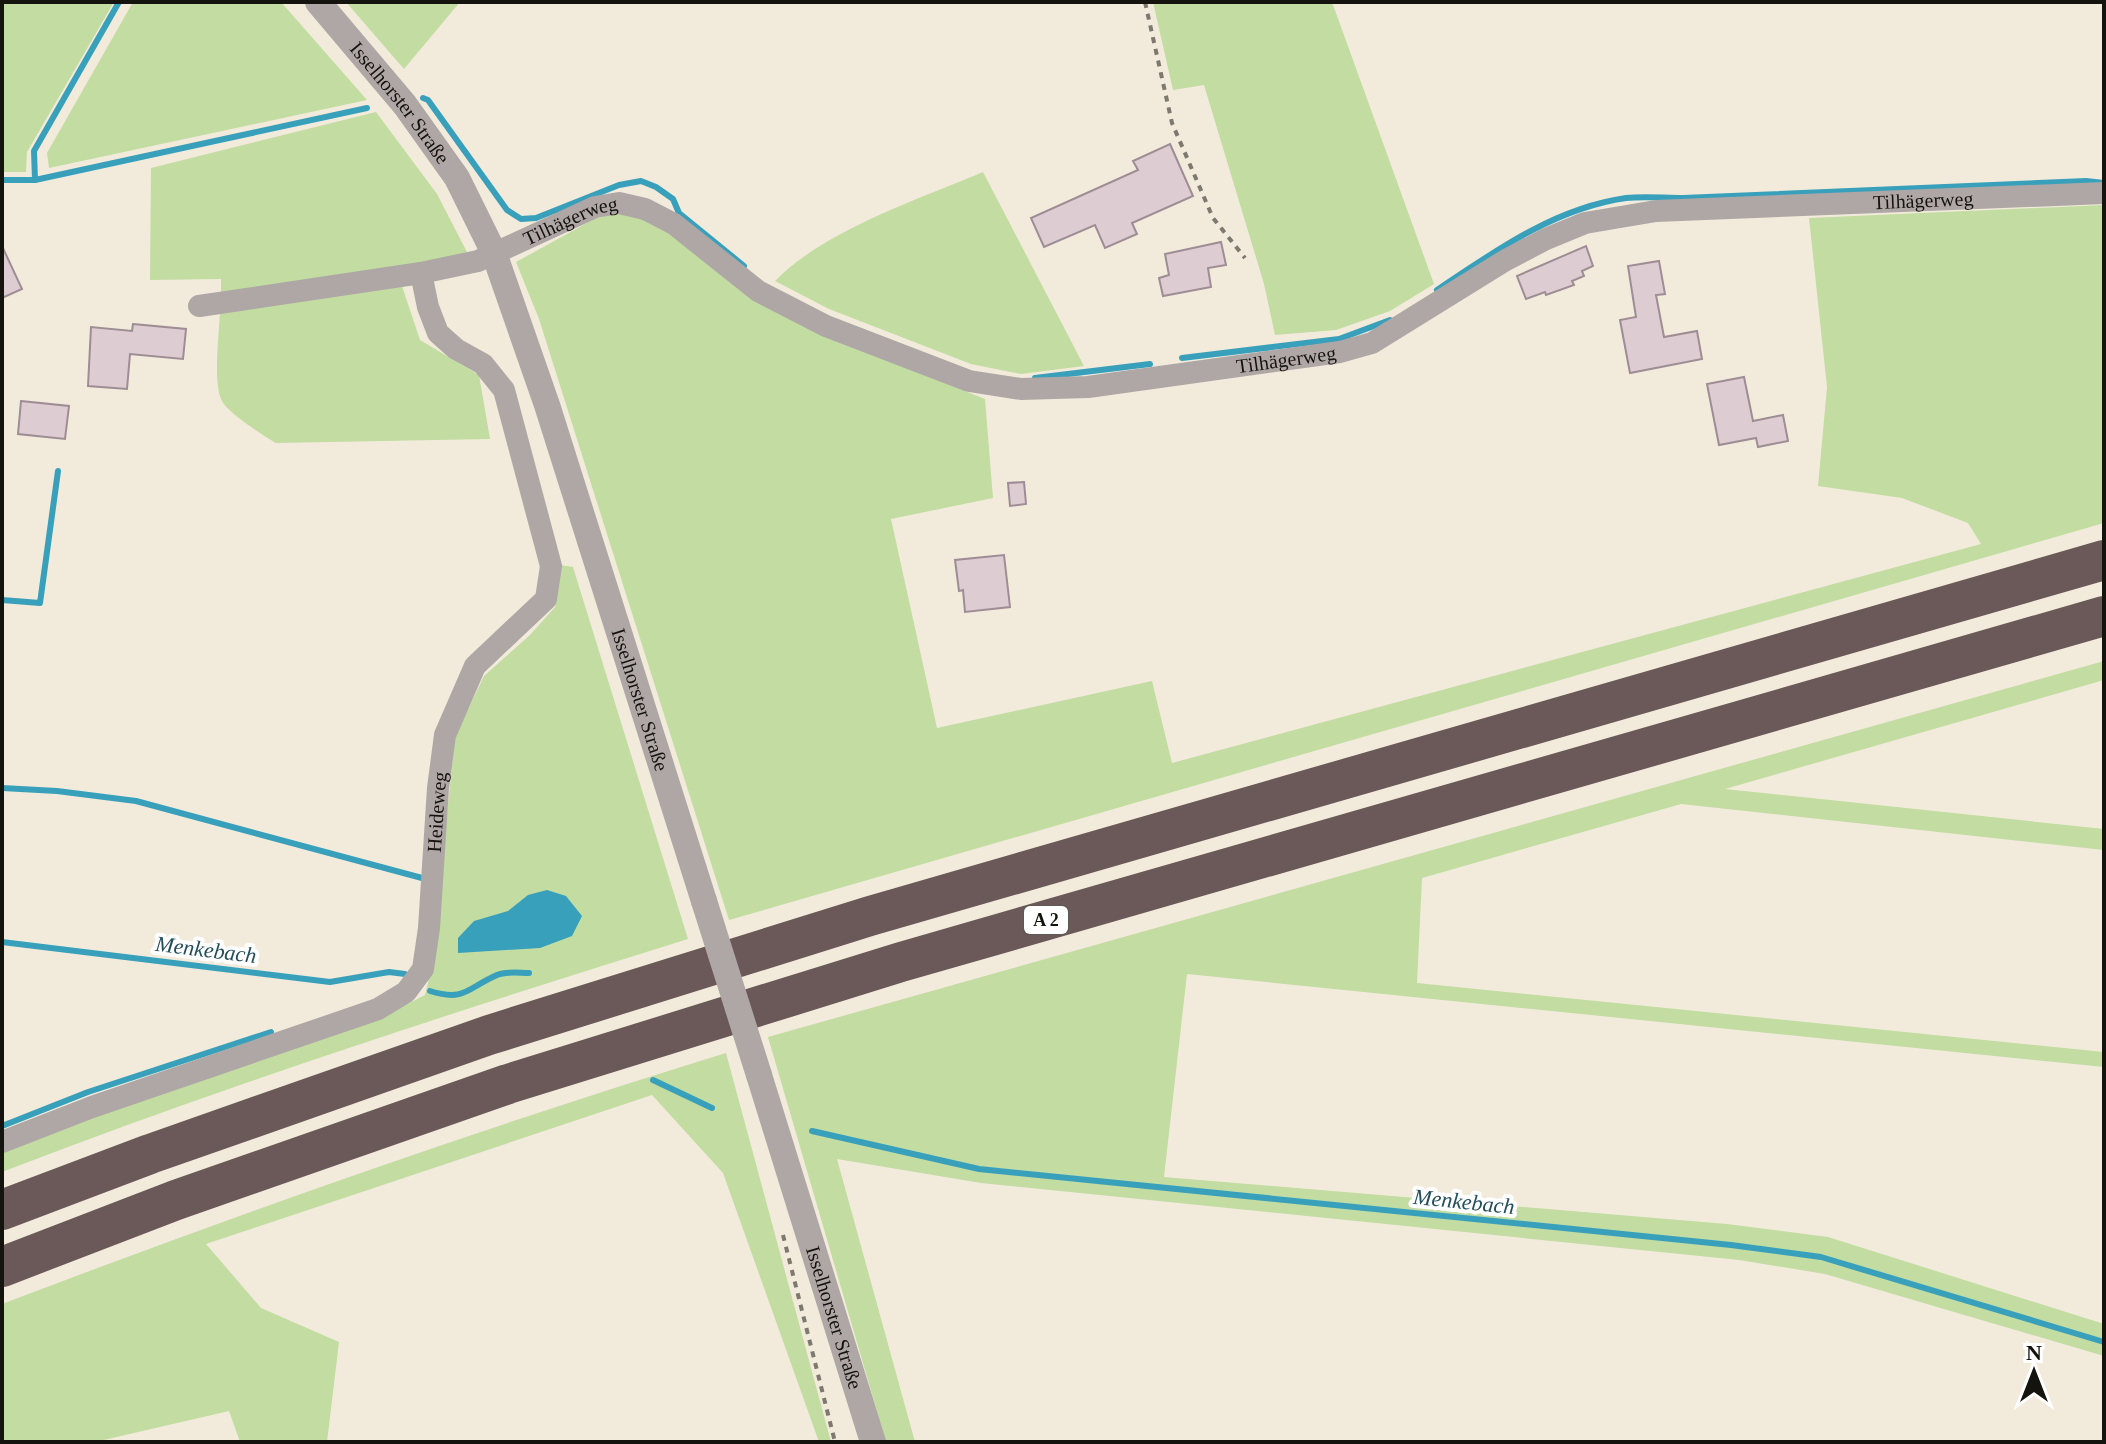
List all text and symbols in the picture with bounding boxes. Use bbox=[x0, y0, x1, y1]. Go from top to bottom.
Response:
street label: Isselhorster Straße bbox=[346, 38, 454, 168]
street label: Tilhägerweg bbox=[1873, 187, 1974, 213]
street label: Tilhägerweg bbox=[520, 192, 619, 250]
street label: Tilhägerweg bbox=[1235, 342, 1337, 377]
street label: Isselhorster Straße bbox=[607, 625, 673, 774]
street label: Heideweg bbox=[423, 770, 452, 853]
road number: A 2 bbox=[1024, 906, 1068, 934]
water label: Menkebach bbox=[153, 931, 258, 968]
water label: Menkebach bbox=[1411, 1184, 1516, 1219]
street label: Isselhorster Straße bbox=[802, 1243, 867, 1392]
north arrow bbox=[1994, 1332, 2074, 1412]
text: N bbox=[2026, 1340, 2042, 1365]

